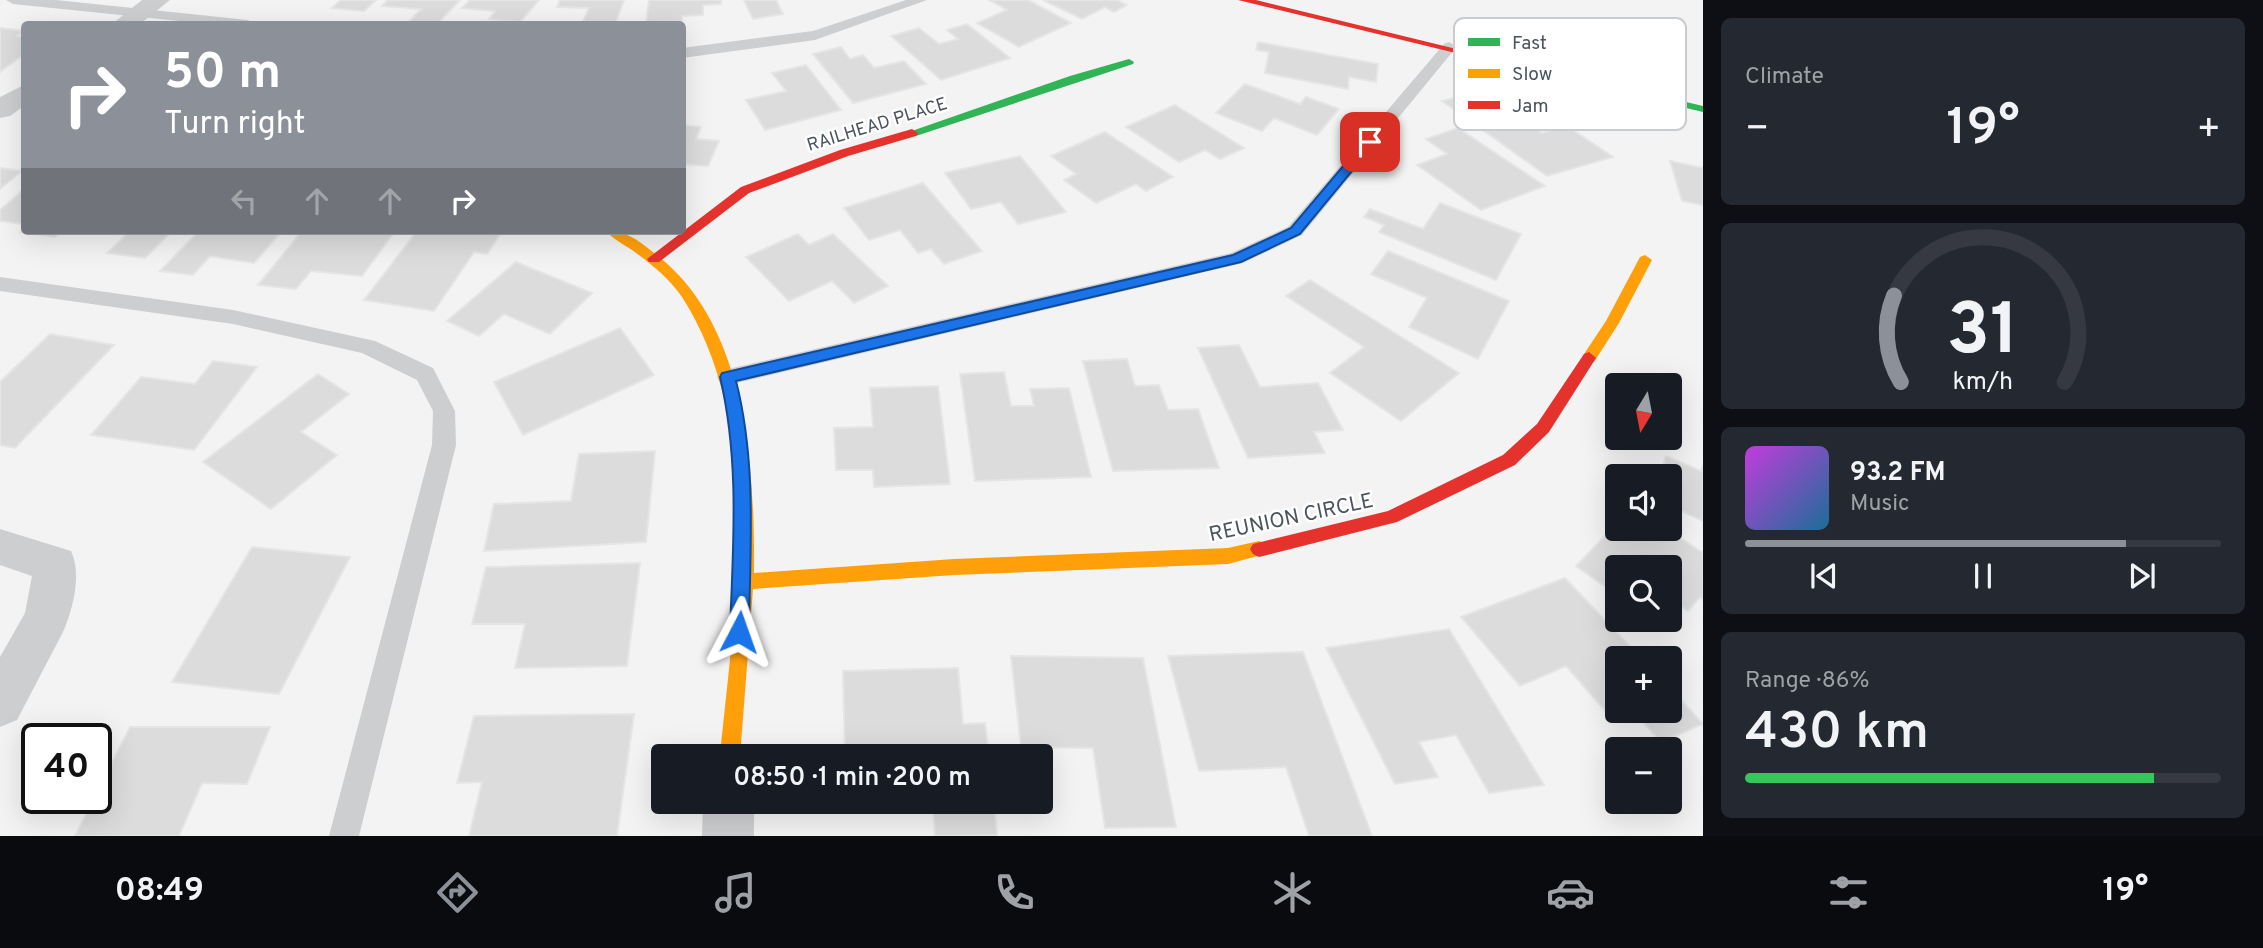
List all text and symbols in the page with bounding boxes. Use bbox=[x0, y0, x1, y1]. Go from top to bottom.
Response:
legend bbox=[1454, 18, 1686, 130]
text: Fast bbox=[1512, 32, 1547, 56]
text: 50 m bbox=[164, 44, 281, 106]
icon: right bbox=[49, 49, 140, 140]
text: Slow bbox=[1512, 63, 1552, 87]
text: Climate bbox=[1745, 63, 1824, 92]
street label: RAILHEAD PLACE bbox=[804, 93, 950, 158]
text: Jam bbox=[1512, 95, 1549, 119]
text: 19° bbox=[1946, 97, 2020, 163]
text: Turn right bbox=[164, 105, 306, 145]
text: − bbox=[1745, 106, 1770, 155]
text: + bbox=[2196, 106, 2221, 155]
pin bbox=[1340, 112, 1400, 172]
icon: arrive bbox=[1351, 123, 1389, 161]
icon: left bbox=[225, 182, 263, 220]
icon: ahead bbox=[298, 182, 336, 220]
icon: ahead bbox=[371, 182, 409, 220]
icon: right bbox=[444, 182, 482, 220]
text: 31 bbox=[1947, 288, 2019, 380]
text: km/h bbox=[1953, 367, 2013, 399]
north arrow bbox=[1605, 373, 1682, 450]
map controls bbox=[1605, 373, 1682, 814]
text: 93.2 FM bbox=[1850, 457, 1946, 490]
button: sound bbox=[1605, 464, 1682, 541]
street label: REUNION CIRCLE bbox=[1207, 488, 1376, 549]
text: Music bbox=[1850, 490, 1910, 519]
button: search bbox=[1605, 555, 1682, 632]
icon: previous bbox=[1805, 557, 1843, 595]
icon: pause bbox=[1964, 557, 2002, 595]
icon: next bbox=[2123, 557, 2161, 595]
position arrow bbox=[702, 595, 776, 669]
button: + bbox=[1605, 646, 1682, 723]
text: Range · 86% bbox=[1745, 667, 1870, 696]
text: 430 km bbox=[1745, 701, 1929, 767]
speed limit sign: 40 bbox=[21, 723, 112, 814]
button: − bbox=[1605, 737, 1682, 814]
text: 08:50 · 1 min · 200 m bbox=[733, 762, 971, 795]
icon: directions bbox=[433, 868, 482, 917]
icon: music bbox=[711, 868, 760, 917]
icon: phone bbox=[990, 868, 1039, 917]
icon: climate bbox=[1268, 868, 1317, 917]
icon: car bbox=[1546, 868, 1595, 917]
icon: filters bbox=[1824, 868, 1873, 917]
text: 08:49 bbox=[115, 872, 204, 912]
text: 19° bbox=[2103, 872, 2148, 912]

